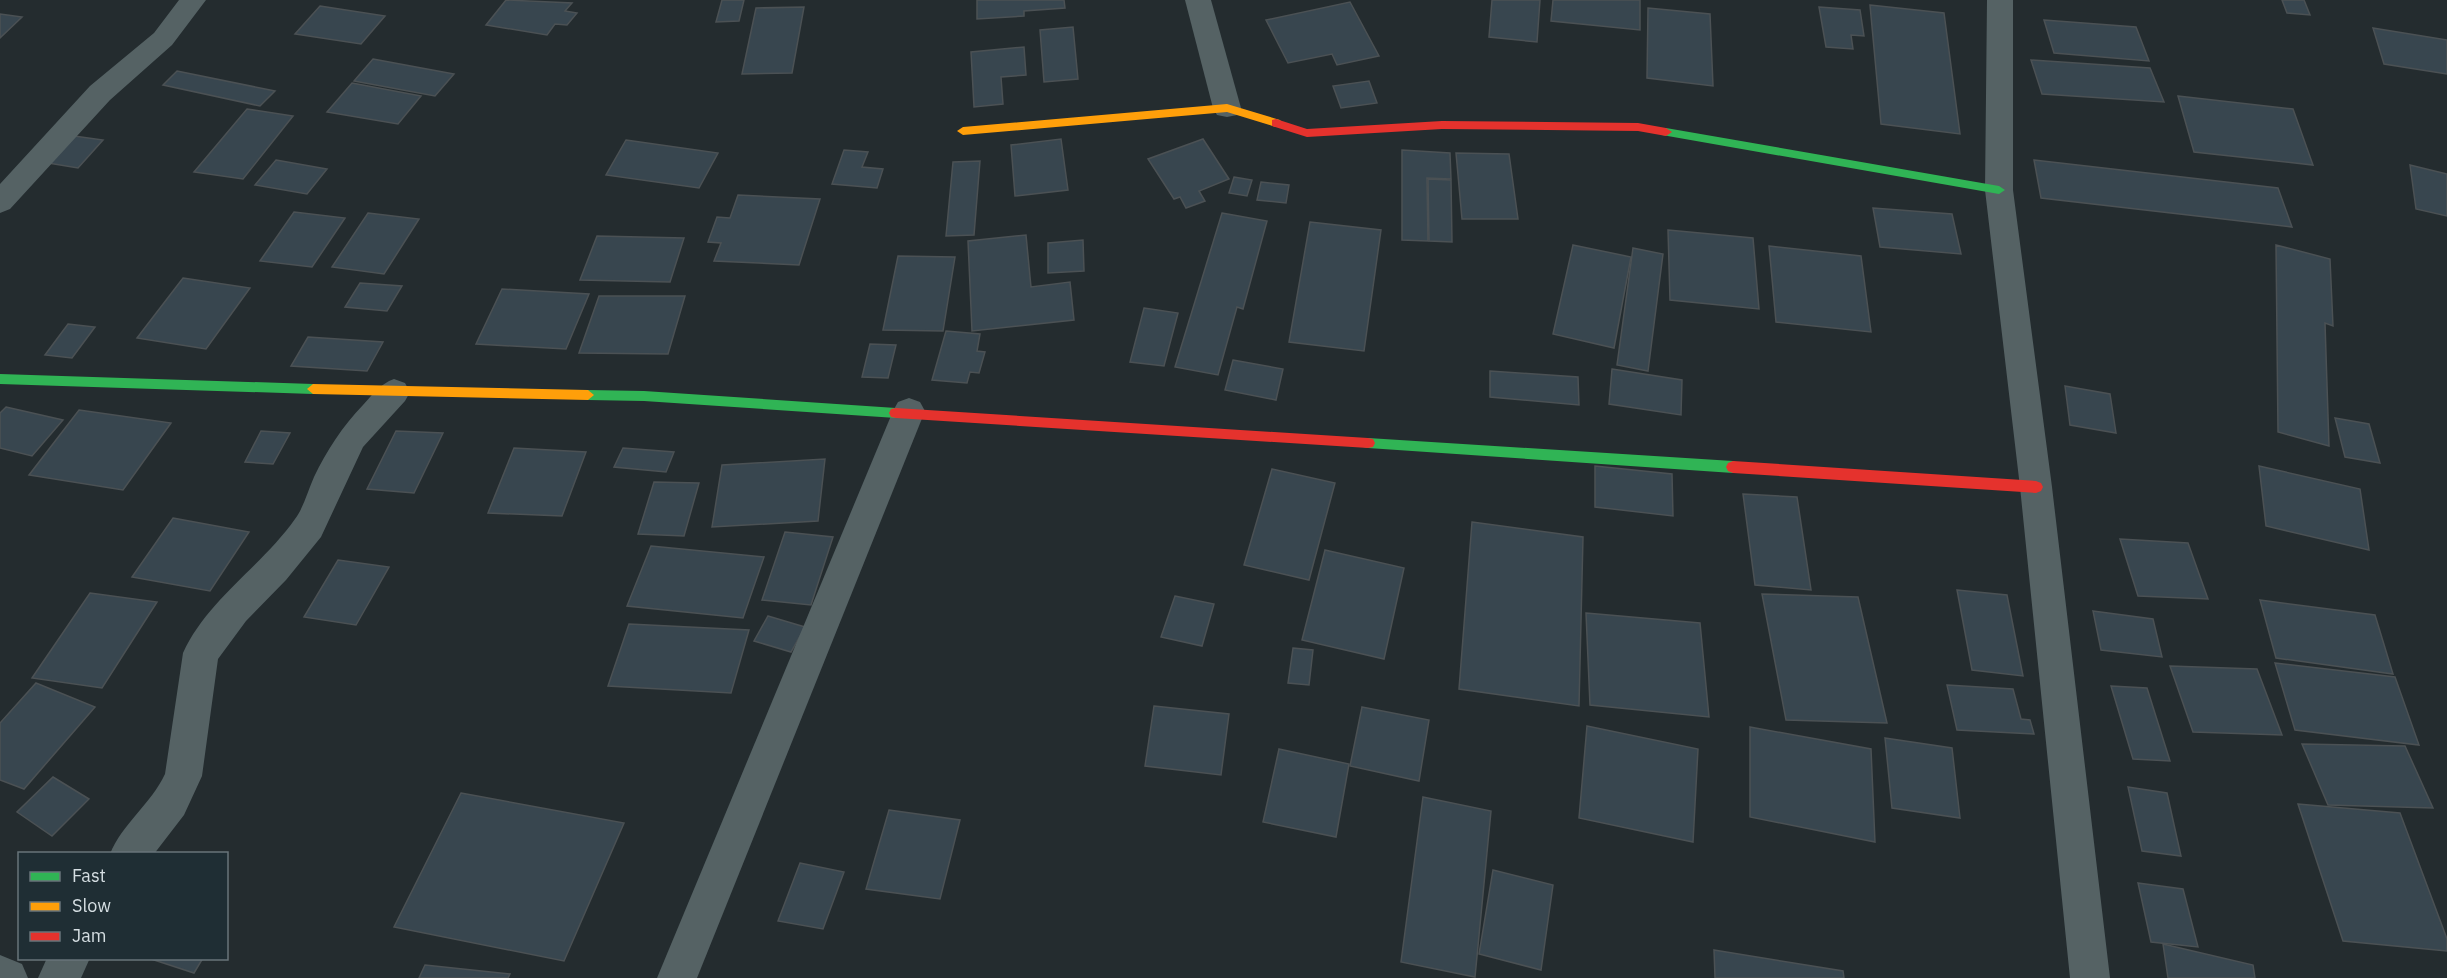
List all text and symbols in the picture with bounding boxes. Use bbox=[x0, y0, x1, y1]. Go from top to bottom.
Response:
legend bbox=[18, 852, 228, 960]
text: Fast bbox=[72, 864, 106, 887]
text: Slow bbox=[72, 894, 111, 917]
text: Jam bbox=[72, 924, 107, 947]

